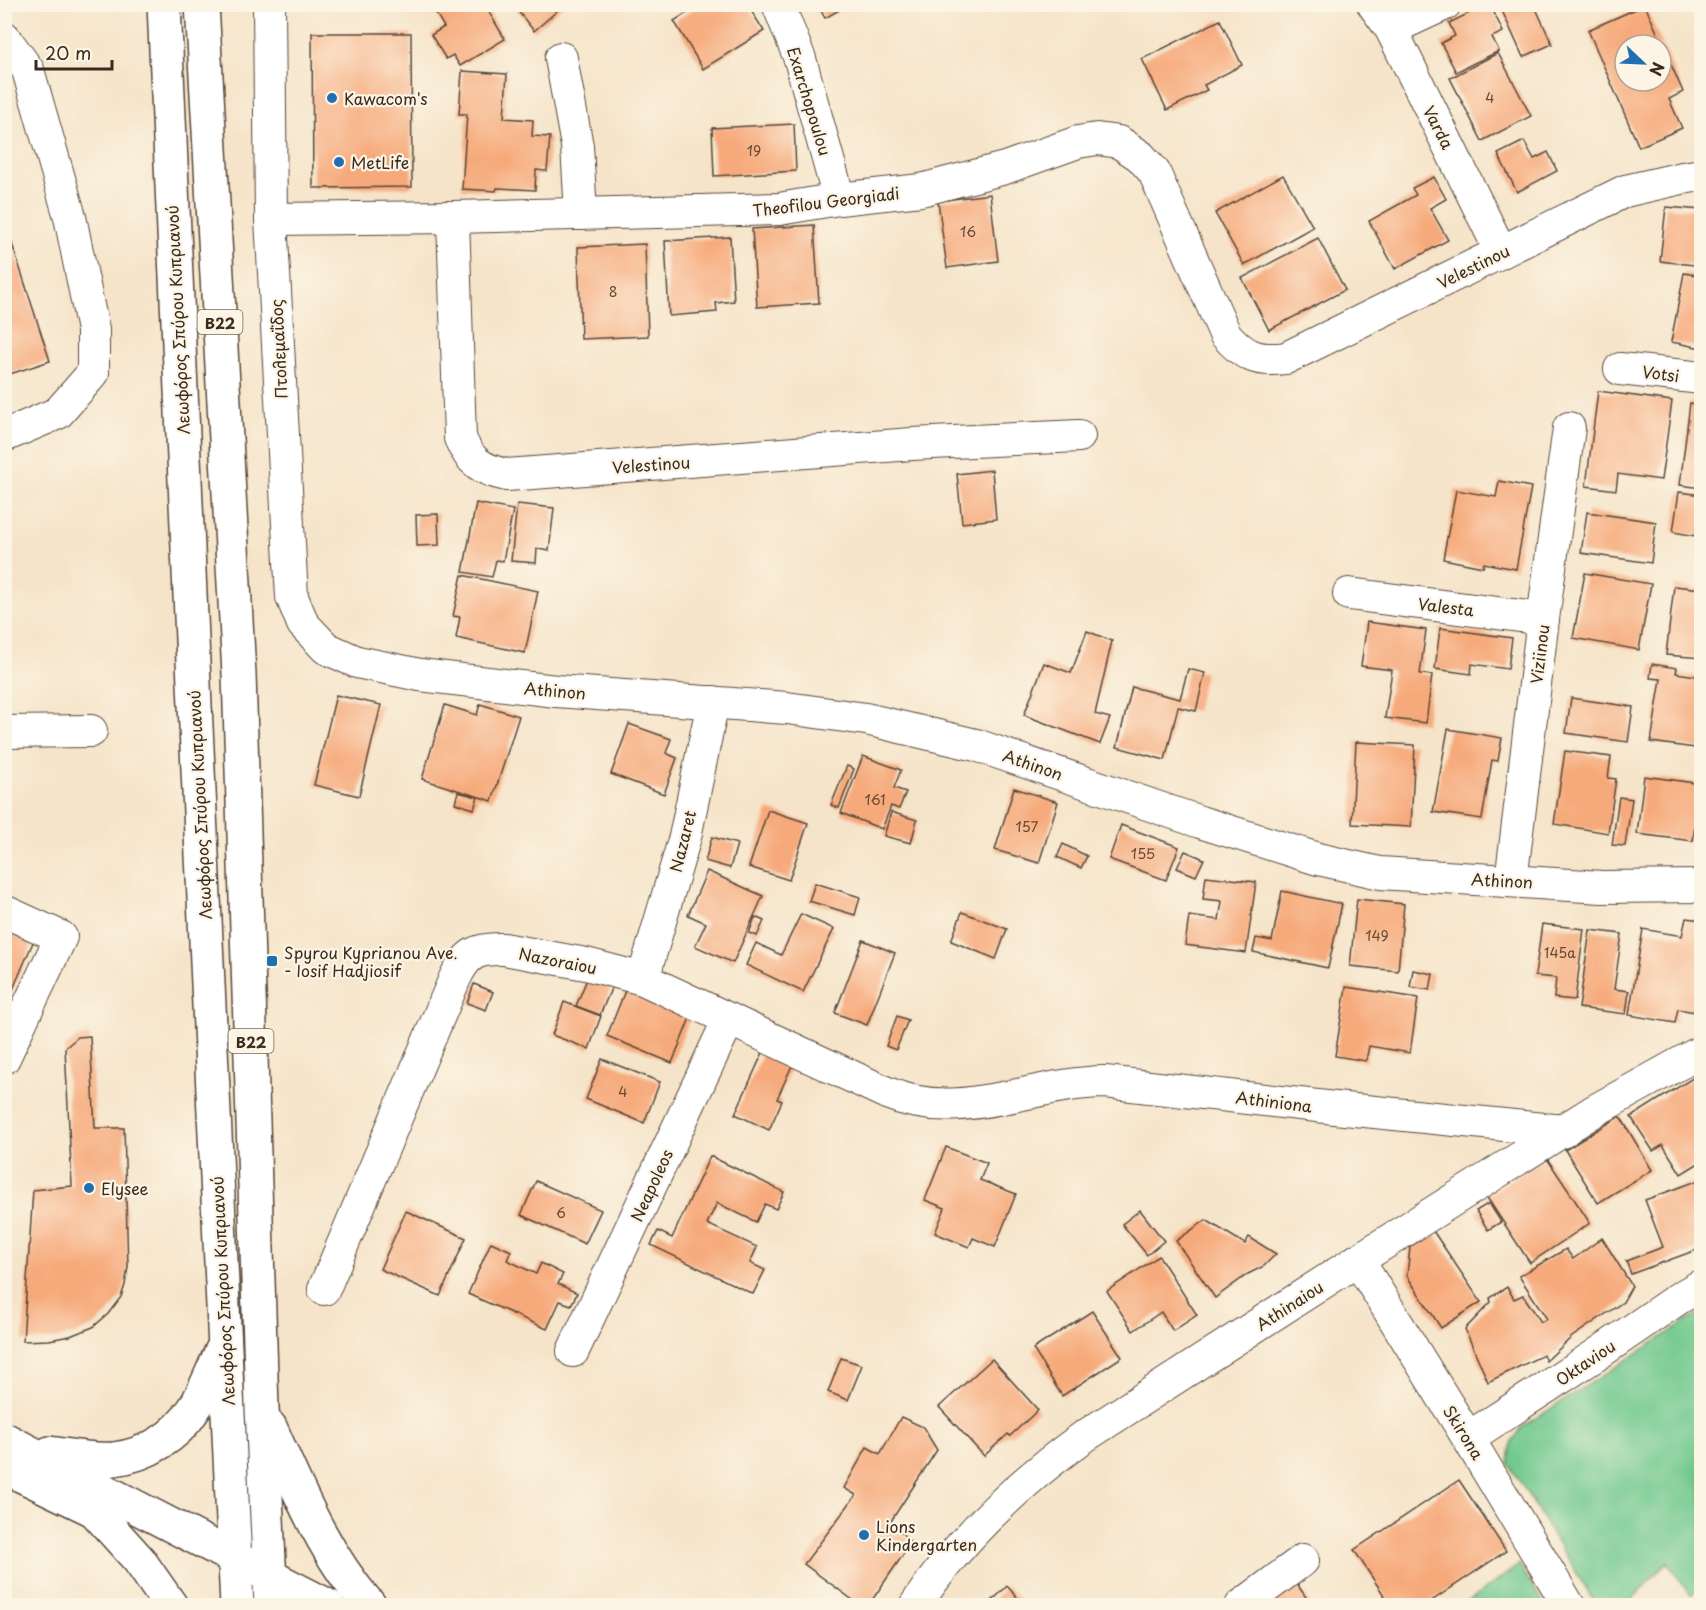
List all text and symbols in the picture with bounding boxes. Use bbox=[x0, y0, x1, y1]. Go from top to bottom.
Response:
scale bar bbox=[36, 33, 112, 71]
north arrow bbox=[1613, 33, 1673, 93]
text: 20 m bbox=[45, 39, 91, 66]
street label: Exarchopoulou bbox=[782, 44, 838, 158]
text: N bbox=[1644, 59, 1671, 80]
place label: Kawacom's bbox=[344, 86, 427, 110]
house number: 4 bbox=[1485, 87, 1495, 108]
marker: Kawacom's bbox=[325, 91, 339, 105]
street label: Varda bbox=[1418, 101, 1460, 153]
house number: 19 bbox=[747, 140, 761, 161]
place label: MetLife bbox=[351, 150, 409, 174]
marker: MetLife bbox=[332, 155, 346, 169]
street label: Theofilou Georgiadi bbox=[751, 180, 901, 222]
street label: Λεωφόρος Σπύρου Κυπριανού bbox=[159, 205, 195, 435]
house number: 16 bbox=[960, 221, 976, 242]
street label: Velestinou bbox=[1433, 238, 1513, 294]
house number: 8 bbox=[609, 281, 617, 302]
street label: Πτολεμαΐδος bbox=[263, 299, 293, 399]
road number: B22 bbox=[198, 310, 242, 334]
street label: Votsi bbox=[1641, 359, 1681, 387]
street label: Velestinou bbox=[611, 449, 691, 479]
street label: Valesta bbox=[1417, 591, 1475, 621]
street label: Viziinou bbox=[1523, 623, 1555, 685]
street label: Athinon bbox=[523, 675, 587, 705]
street label: Λεωφόρος Σπύρου Κυπριανού bbox=[181, 690, 217, 920]
street label: Athinon bbox=[1000, 743, 1066, 785]
house number: 161 bbox=[865, 789, 885, 810]
street label: Nazaret bbox=[663, 807, 701, 874]
house number: 157 bbox=[1016, 816, 1039, 837]
house number: 155 bbox=[1131, 843, 1155, 864]
street label: Athinon bbox=[1470, 866, 1534, 894]
house number: 149 bbox=[1365, 925, 1389, 946]
place label: Spyrou Kyprianou Ave. - Iosif Hadjiosif bbox=[284, 940, 458, 982]
street label: Nazoraiou bbox=[517, 941, 599, 979]
house number: 145a bbox=[1544, 942, 1576, 963]
marker: Spyrou Kyprianou Ave. - Iosif Hadjiosif bbox=[265, 954, 279, 968]
road number: B22 bbox=[228, 1029, 274, 1053]
house number: 4 bbox=[618, 1081, 628, 1102]
street label: Athiniona bbox=[1234, 1084, 1314, 1118]
street label: Neapoleos bbox=[624, 1145, 678, 1225]
place label: Elysee bbox=[101, 1176, 149, 1200]
street label: Λεωφόρος Σπύρου Κυπριανού bbox=[204, 1176, 240, 1406]
marker: Elysee bbox=[82, 1181, 96, 1195]
house number: 6 bbox=[556, 1202, 566, 1223]
street label: Athinaiou bbox=[1251, 1274, 1327, 1336]
street label: Oktaviou bbox=[1550, 1333, 1620, 1391]
street label: Skirona bbox=[1438, 1400, 1490, 1464]
place label: Lions Kindergarten bbox=[876, 1514, 977, 1556]
marker: Lions Kindergarten bbox=[857, 1528, 871, 1542]

